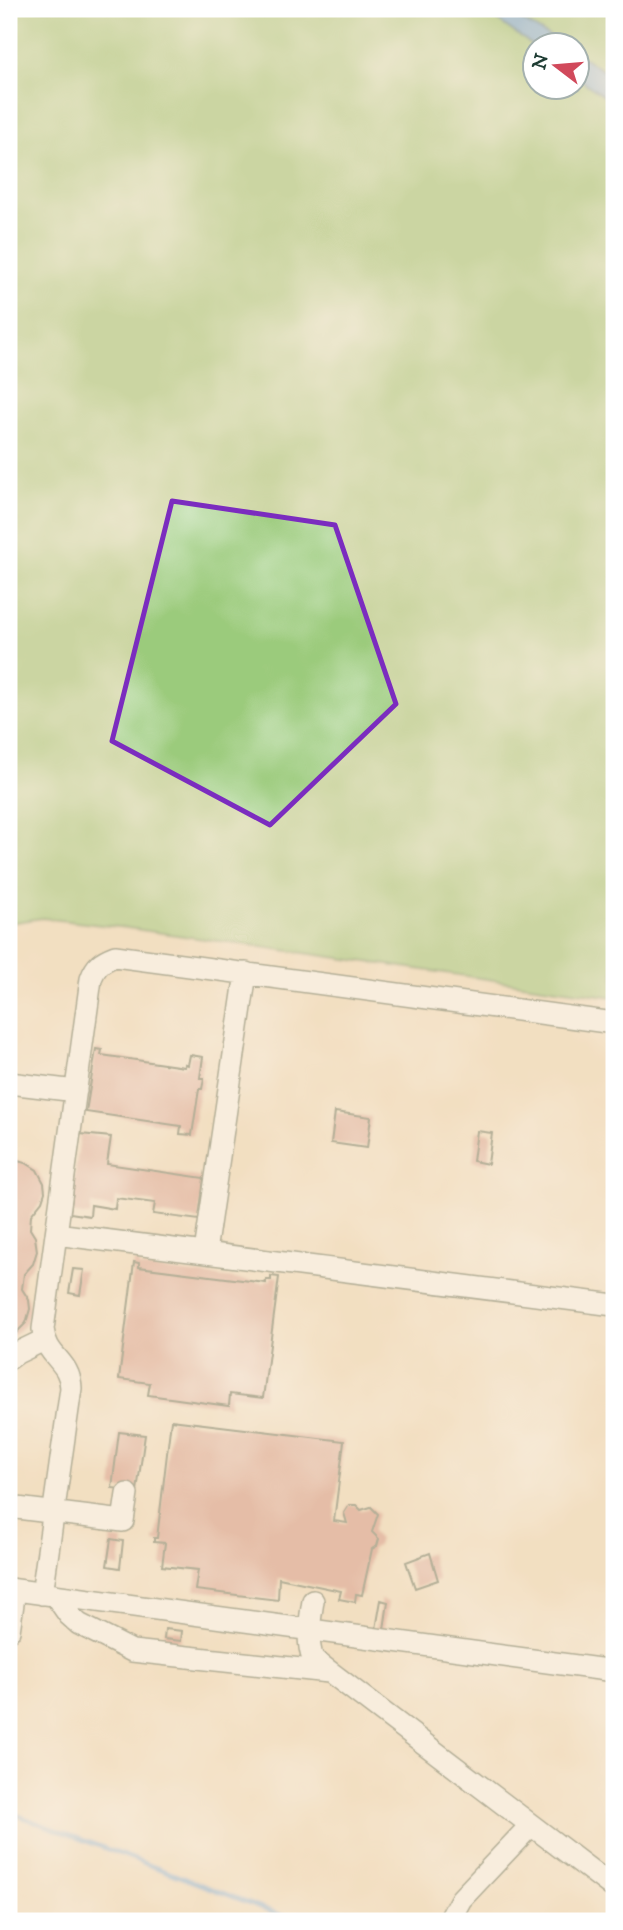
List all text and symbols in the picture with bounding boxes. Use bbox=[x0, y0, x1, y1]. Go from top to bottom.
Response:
north arrow bbox=[522, 32, 592, 102]
text: N bbox=[528, 51, 554, 72]

